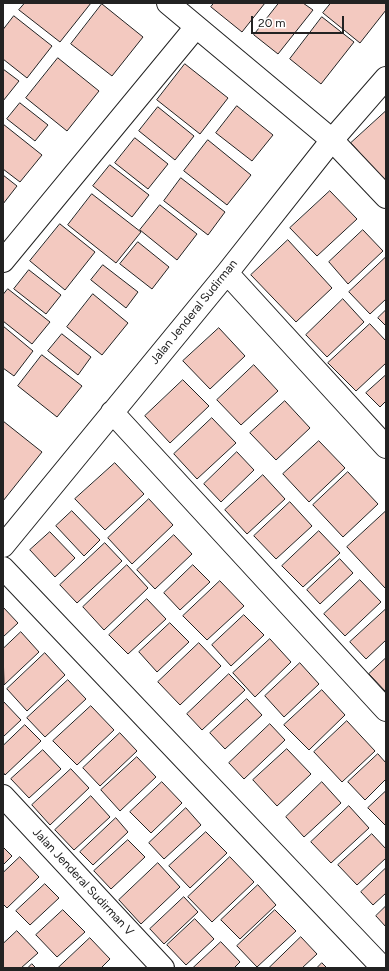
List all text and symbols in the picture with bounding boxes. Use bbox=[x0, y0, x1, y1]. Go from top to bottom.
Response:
scale bar bbox=[253, 8, 346, 34]
text: 20 m bbox=[258, 16, 286, 30]
street label: Jalan Jenderal Sudirman bbox=[147, 257, 241, 367]
street label: Jalan Jenderal Sudirman V bbox=[29, 825, 137, 939]

